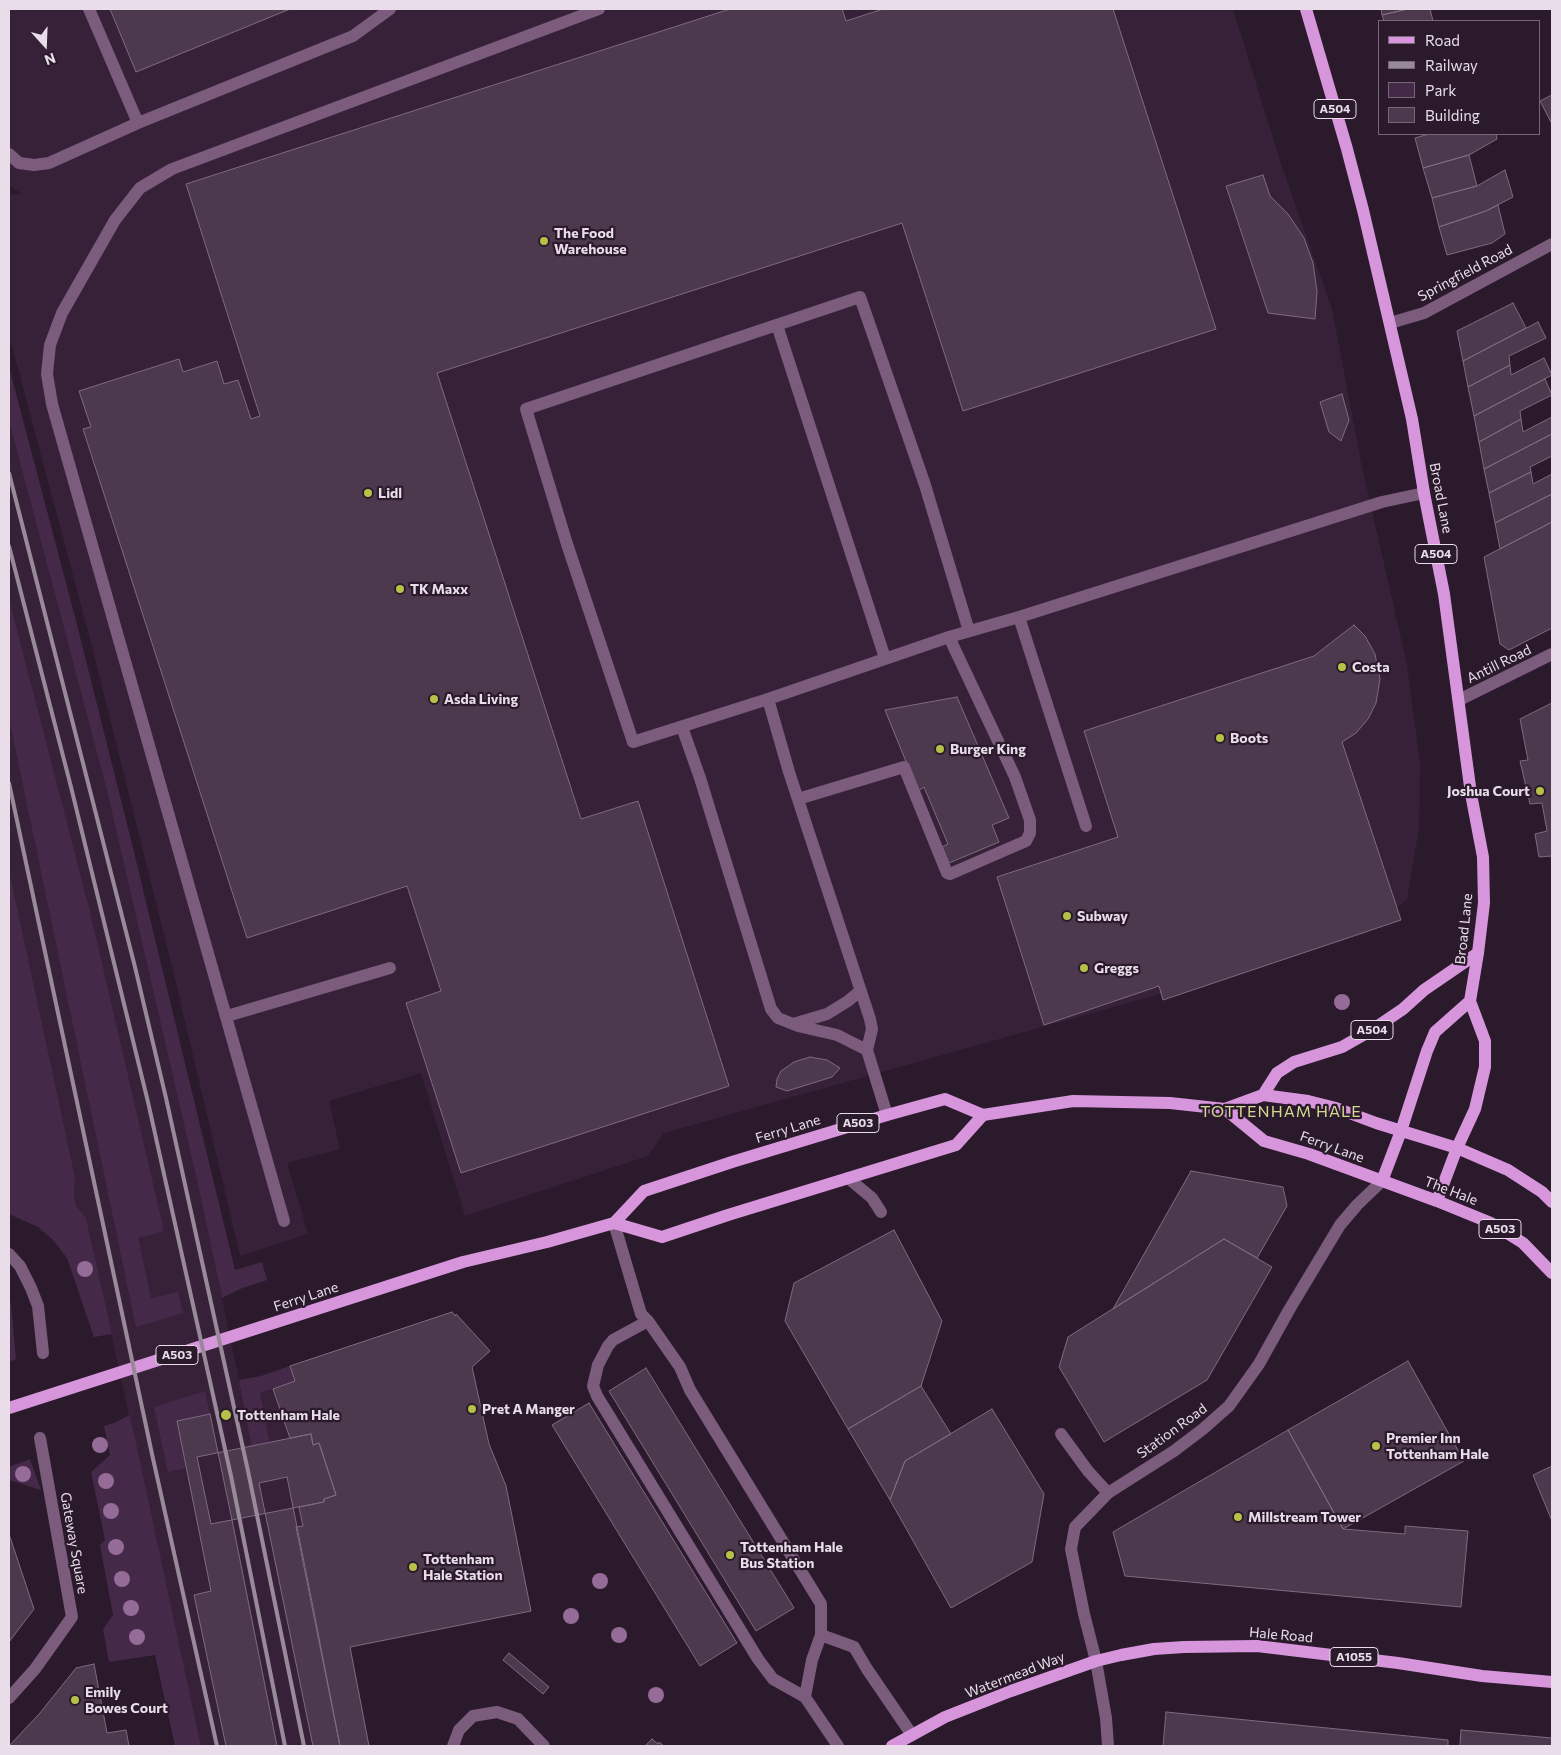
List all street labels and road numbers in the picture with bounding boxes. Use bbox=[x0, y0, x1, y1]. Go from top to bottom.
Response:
road number: A504 bbox=[1314, 100, 1356, 118]
street label: Springfield Road bbox=[1415, 241, 1515, 305]
street label: Broad Lane bbox=[1426, 461, 1456, 535]
road number: A504 bbox=[1415, 544, 1457, 564]
street label: Antill Road bbox=[1464, 641, 1534, 687]
street label: Broad Lane bbox=[1452, 893, 1476, 965]
road number: A504 bbox=[1351, 1020, 1393, 1040]
street label: Ferry Lane bbox=[754, 1111, 822, 1147]
road number: A503 bbox=[837, 1114, 879, 1132]
street label: Ferry Lane bbox=[1298, 1128, 1366, 1166]
street label: The Hale bbox=[1422, 1173, 1480, 1209]
road number: A503 bbox=[1479, 1220, 1521, 1238]
street label: Ferry Lane bbox=[272, 1279, 340, 1315]
road number: A503 bbox=[156, 1346, 198, 1364]
street label: Station Road bbox=[1134, 1400, 1210, 1462]
street label: Gateway Square bbox=[57, 1491, 91, 1595]
street label: Hale Road bbox=[1248, 1624, 1314, 1646]
street label: Watermead Way bbox=[963, 1648, 1067, 1702]
road number: A1055 bbox=[1330, 1648, 1378, 1666]

